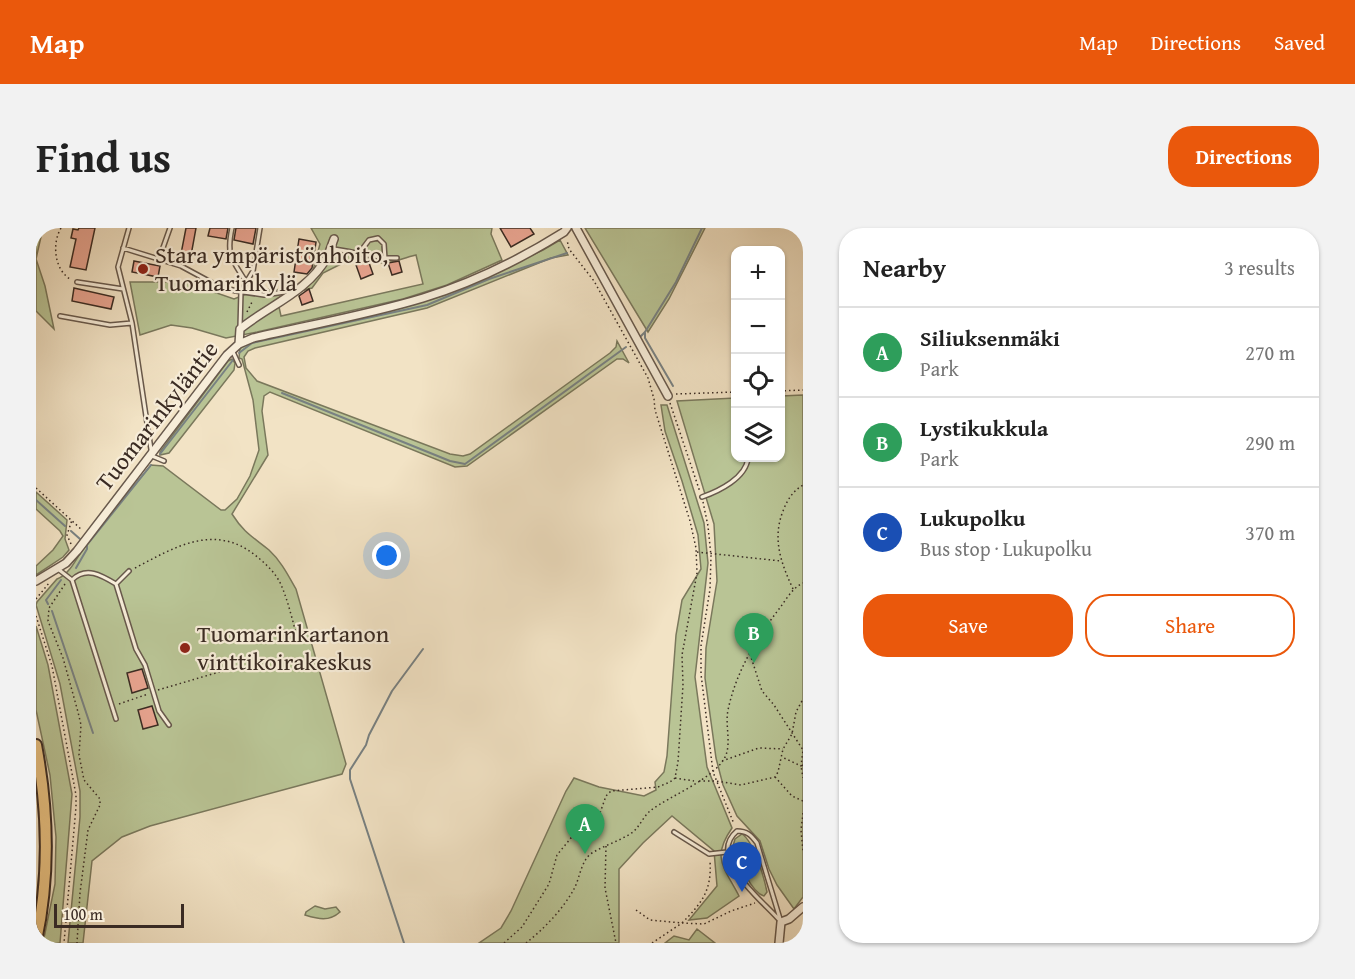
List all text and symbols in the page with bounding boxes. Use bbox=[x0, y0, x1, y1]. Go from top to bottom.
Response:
text: Map bbox=[30, 22, 84, 63]
text: Map bbox=[1079, 27, 1118, 58]
text: Directions bbox=[1151, 27, 1241, 58]
text: Saved bbox=[1274, 27, 1325, 58]
text: Find us bbox=[36, 126, 171, 187]
button: Directions bbox=[1168, 126, 1319, 187]
place label: Stara ympäristönhoito, Tuomarinkylä bbox=[155, 237, 388, 300]
map controls bbox=[731, 246, 785, 462]
button: + bbox=[731, 246, 785, 300]
text: Nearby bbox=[863, 248, 946, 287]
text: 3 results bbox=[1224, 253, 1295, 282]
marker: Stara ympäristönhoito, Tuomarinkylä bbox=[136, 262, 150, 276]
button: − bbox=[731, 300, 785, 354]
text: Siliuksenmäki bbox=[920, 322, 1060, 354]
street label: Tuomarinkyläntie bbox=[87, 333, 226, 498]
text: A bbox=[876, 338, 889, 367]
text: 270 m bbox=[1245, 338, 1295, 367]
button: locate bbox=[731, 354, 785, 408]
text: Park bbox=[920, 354, 959, 383]
button: layers bbox=[731, 408, 785, 462]
text: Lystikukkula bbox=[920, 412, 1048, 444]
text: B bbox=[876, 428, 889, 457]
text: 290 m bbox=[1245, 428, 1295, 457]
text: Park bbox=[920, 444, 959, 473]
text: Lukupolku bbox=[920, 502, 1025, 534]
text: C bbox=[877, 518, 888, 547]
text: 370 m bbox=[1245, 518, 1295, 547]
text: Bus stop · Lukupolku bbox=[920, 534, 1092, 563]
your location bbox=[372, 541, 401, 570]
button: Save bbox=[863, 594, 1073, 657]
button: Share bbox=[1085, 594, 1295, 657]
pin: B bbox=[734, 614, 774, 663]
place label: Tuomarinkartanon vinttikoirakeskus bbox=[197, 616, 390, 679]
marker: Tuomarinkartanon vinttikoirakeskus bbox=[178, 641, 192, 655]
pin: A bbox=[566, 804, 604, 854]
pin: C bbox=[722, 842, 762, 892]
scale bar bbox=[54, 901, 184, 928]
text: 100 m bbox=[63, 902, 103, 926]

